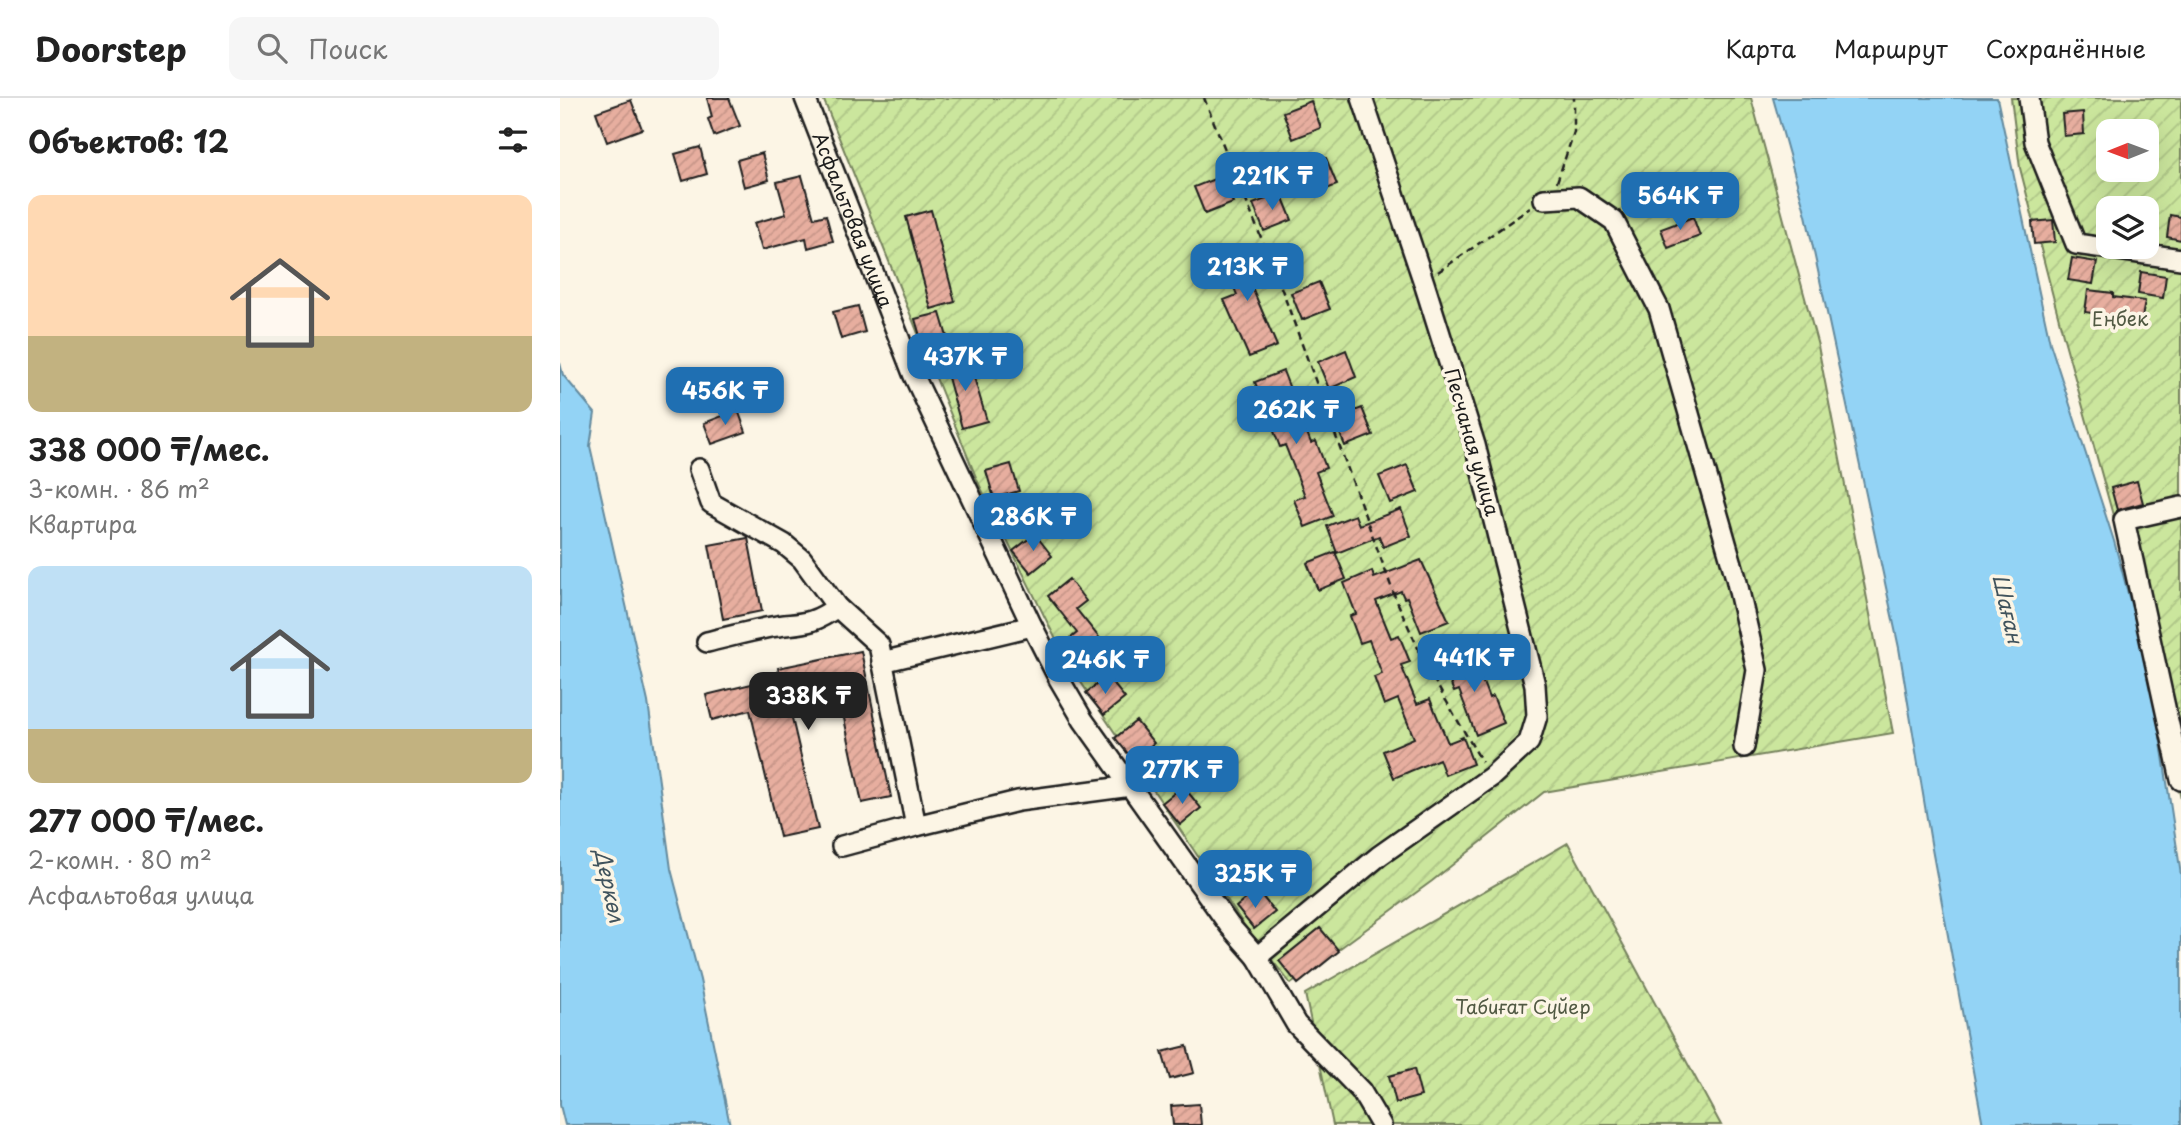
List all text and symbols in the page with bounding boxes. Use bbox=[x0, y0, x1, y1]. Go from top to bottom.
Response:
search box bbox=[229, 17, 719, 80]
text: Doorstep bbox=[35, 23, 187, 73]
icon: search bbox=[253, 29, 291, 67]
text: Поиск bbox=[309, 29, 388, 68]
text: Карта bbox=[1725, 30, 1796, 66]
text: Маршрут bbox=[1834, 30, 1948, 66]
text: Сохранённые bbox=[1986, 30, 2146, 66]
text: Объектов: 12 bbox=[28, 118, 229, 163]
north arrow bbox=[2096, 119, 2160, 182]
map controls bbox=[2096, 119, 2159, 259]
icon: filters bbox=[494, 121, 532, 159]
street label: Асфальтовая улица bbox=[807, 128, 901, 312]
pin: 221K ₸ bbox=[1215, 152, 1329, 212]
text: 221K ₸ bbox=[1231, 157, 1313, 192]
pin: 564K ₸ bbox=[1623, 172, 1737, 232]
text: 564K ₸ bbox=[1637, 177, 1723, 212]
button: layers bbox=[2096, 196, 2159, 259]
icon: home bbox=[217, 240, 343, 366]
pin: 213K ₸ bbox=[1190, 244, 1304, 303]
text: 213K ₸ bbox=[1207, 248, 1287, 283]
park label: Еңбек bbox=[2092, 304, 2149, 332]
pin: 437K ₸ bbox=[908, 334, 1022, 393]
text: 437K ₸ bbox=[923, 338, 1007, 373]
street label: Песчаная улица bbox=[1438, 365, 1507, 519]
pin: 456K ₸ bbox=[668, 368, 782, 427]
text: 456K ₸ bbox=[682, 372, 768, 407]
pin: 262K ₸ bbox=[1239, 386, 1353, 446]
text: 262K ₸ bbox=[1253, 391, 1339, 426]
text: 338 000 ₸/мес. bbox=[28, 426, 270, 471]
text: 3-комн. · 86 m² bbox=[28, 471, 210, 506]
pin: 286K ₸ bbox=[976, 494, 1090, 553]
text: 286K ₸ bbox=[990, 498, 1076, 533]
text: Квартира bbox=[28, 506, 136, 541]
water label: Шаған bbox=[1985, 571, 2033, 648]
icon: home bbox=[217, 611, 343, 737]
pin: 441K ₸ bbox=[1417, 634, 1531, 694]
pin: 246K ₸ bbox=[1048, 636, 1162, 696]
text: 441K ₸ bbox=[1434, 639, 1514, 674]
text: 246K ₸ bbox=[1061, 641, 1149, 676]
pin: 338K ₸ bbox=[751, 672, 865, 732]
text: 338K ₸ bbox=[765, 677, 851, 712]
pin: 277K ₸ bbox=[1125, 746, 1239, 806]
text: 277K ₸ bbox=[1142, 751, 1222, 786]
text: 277 000 ₸/мес. bbox=[28, 797, 264, 842]
text: 2-комн. · 80 m² bbox=[28, 842, 212, 877]
water label: Деркөл bbox=[587, 844, 634, 925]
pin: 325K ₸ bbox=[1198, 850, 1312, 910]
text: 325K ₸ bbox=[1214, 855, 1296, 890]
text: Асфальтовая улица bbox=[28, 877, 254, 912]
park label: Табиғат Сүйер bbox=[1455, 992, 1591, 1020]

